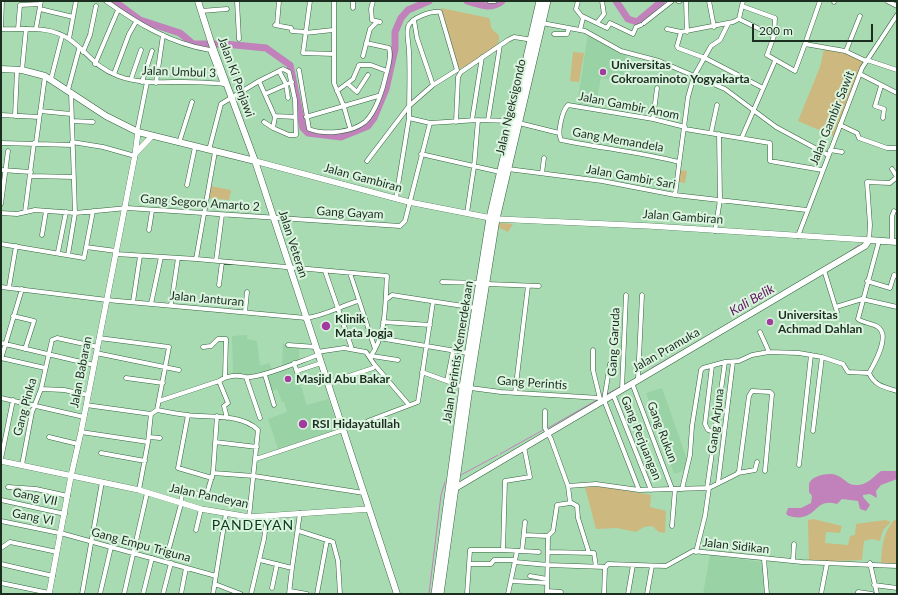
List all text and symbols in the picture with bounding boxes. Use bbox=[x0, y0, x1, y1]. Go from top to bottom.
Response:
scale bar bbox=[754, 16, 875, 42]
text: 200 m bbox=[759, 23, 793, 38]
street label: Jalan Ki Penjawi bbox=[215, 35, 257, 119]
street label: Jalan Ngeksigondo bbox=[493, 58, 529, 156]
place label: Universitas Cokroaminoto Yogyakarta bbox=[611, 58, 750, 86]
street label: Jalan Umbul 3 bbox=[142, 64, 216, 80]
marker: Universitas Cokroaminoto Yogyakarta bbox=[598, 67, 608, 77]
street label: Jalan Gambir Sawit bbox=[807, 69, 857, 167]
street label: Jalan Gambir Anom bbox=[577, 89, 681, 123]
street label: Gang Memandela bbox=[571, 125, 665, 155]
street label: Jalan Gambiran bbox=[322, 161, 404, 195]
street label: Jalan Gambir Sari bbox=[585, 162, 677, 192]
street label: Gang Segoro Amarto 2 bbox=[140, 192, 260, 214]
street label: Gang Gayam bbox=[316, 204, 384, 222]
street label: Jalan Gambiran bbox=[642, 207, 724, 227]
street label: Jalan Veteran bbox=[275, 208, 311, 280]
street label: Jalan Perintis Kemerdekaan bbox=[440, 280, 476, 424]
water label: Kali Belik bbox=[727, 281, 777, 319]
street label: Jalan Janturan bbox=[169, 289, 245, 309]
street label: Gang Garuda bbox=[605, 307, 623, 377]
place label: Universitas Achmad Dahlan bbox=[778, 308, 862, 336]
place label: Klinik Mata Jogja bbox=[335, 312, 393, 340]
marker: Universitas Achmad Dahlan bbox=[765, 317, 775, 327]
marker: Klinik Mata Jogja bbox=[320, 320, 332, 332]
street label: Jalan Pramuka bbox=[630, 325, 702, 375]
street label: Jalan Babaran bbox=[67, 335, 95, 409]
place label: Masjid Abu Bakar bbox=[296, 372, 390, 386]
street label: Gang Perintis bbox=[496, 373, 568, 393]
marker: Masjid Abu Bakar bbox=[283, 374, 293, 384]
street label: Gang Pinka bbox=[10, 376, 40, 438]
street label: Gang Arjuna bbox=[705, 388, 727, 454]
street label: Gang Perjuangan bbox=[618, 394, 664, 482]
street label: Gang Rukun bbox=[644, 399, 680, 465]
place label: RSI Hidayatullah bbox=[312, 417, 400, 431]
marker: RSI Hidayatullah bbox=[297, 418, 309, 430]
street label: Jalan Pandeyan bbox=[168, 481, 250, 511]
street label: Gang VII bbox=[11, 485, 59, 509]
street label: Gang VI bbox=[11, 506, 55, 528]
district label: PANDEYAN bbox=[212, 517, 294, 533]
street label: Gang Empu Triguna bbox=[90, 525, 192, 565]
street label: Jalan Sidikan bbox=[702, 535, 770, 557]

